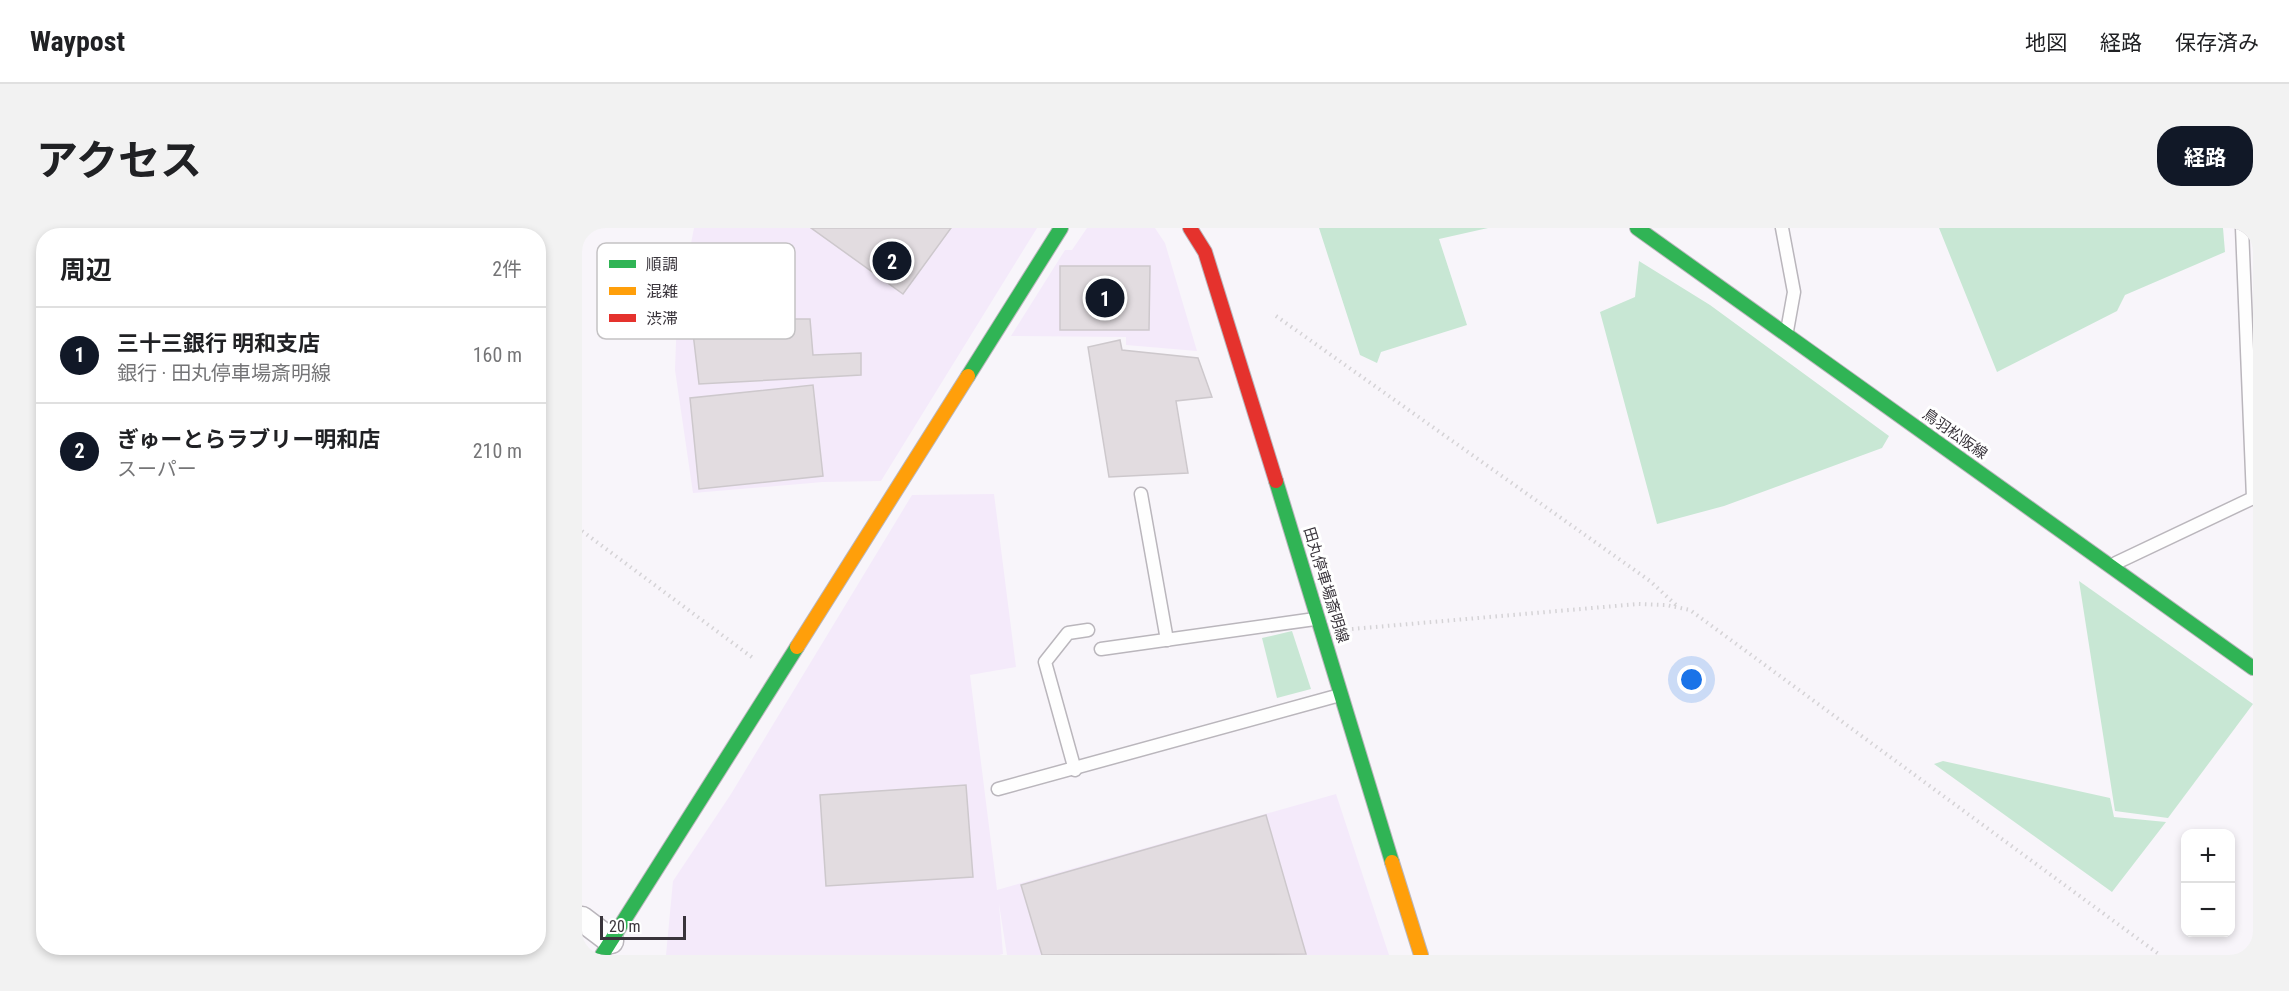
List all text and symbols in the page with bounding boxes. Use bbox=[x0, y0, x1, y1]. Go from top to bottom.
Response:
text: Waypost bbox=[30, 25, 125, 58]
text: 地図 bbox=[2025, 31, 2067, 55]
text: 経路 bbox=[2100, 31, 2142, 55]
text: 保存済み bbox=[2175, 31, 2259, 55]
button: 経路 bbox=[2157, 126, 2253, 186]
text: アクセス bbox=[36, 136, 202, 185]
pin: 2 bbox=[872, 238, 912, 284]
legend bbox=[597, 243, 795, 339]
text: 周辺 bbox=[60, 255, 112, 285]
text: 順調 bbox=[646, 255, 678, 274]
text: 2件 bbox=[492, 257, 522, 281]
pin: 1 bbox=[1086, 276, 1124, 320]
text: 混雑 bbox=[646, 282, 678, 301]
text: 渋滞 bbox=[646, 309, 678, 328]
text: 三十三銀行 明和支店 bbox=[117, 331, 320, 356]
text: 1 bbox=[74, 343, 85, 367]
text: 160 m bbox=[473, 343, 522, 367]
text: 銀行 · 田丸停車場斎明線 bbox=[117, 361, 331, 385]
street label: 鳥羽松阪線 bbox=[1919, 405, 1991, 463]
text: ぎゅーとらラブリー明和店 bbox=[117, 427, 380, 452]
text: 2 bbox=[74, 439, 85, 463]
text: 210 m bbox=[473, 439, 522, 463]
text: スーパー bbox=[117, 457, 197, 481]
street label: 田丸停車場斎明線 bbox=[1300, 525, 1352, 645]
your location bbox=[1677, 665, 1706, 694]
map controls bbox=[2181, 829, 2235, 937]
button: + bbox=[2181, 829, 2235, 883]
button: − bbox=[2181, 883, 2235, 937]
scale bar bbox=[600, 913, 686, 940]
text: 20 m bbox=[609, 917, 641, 936]

